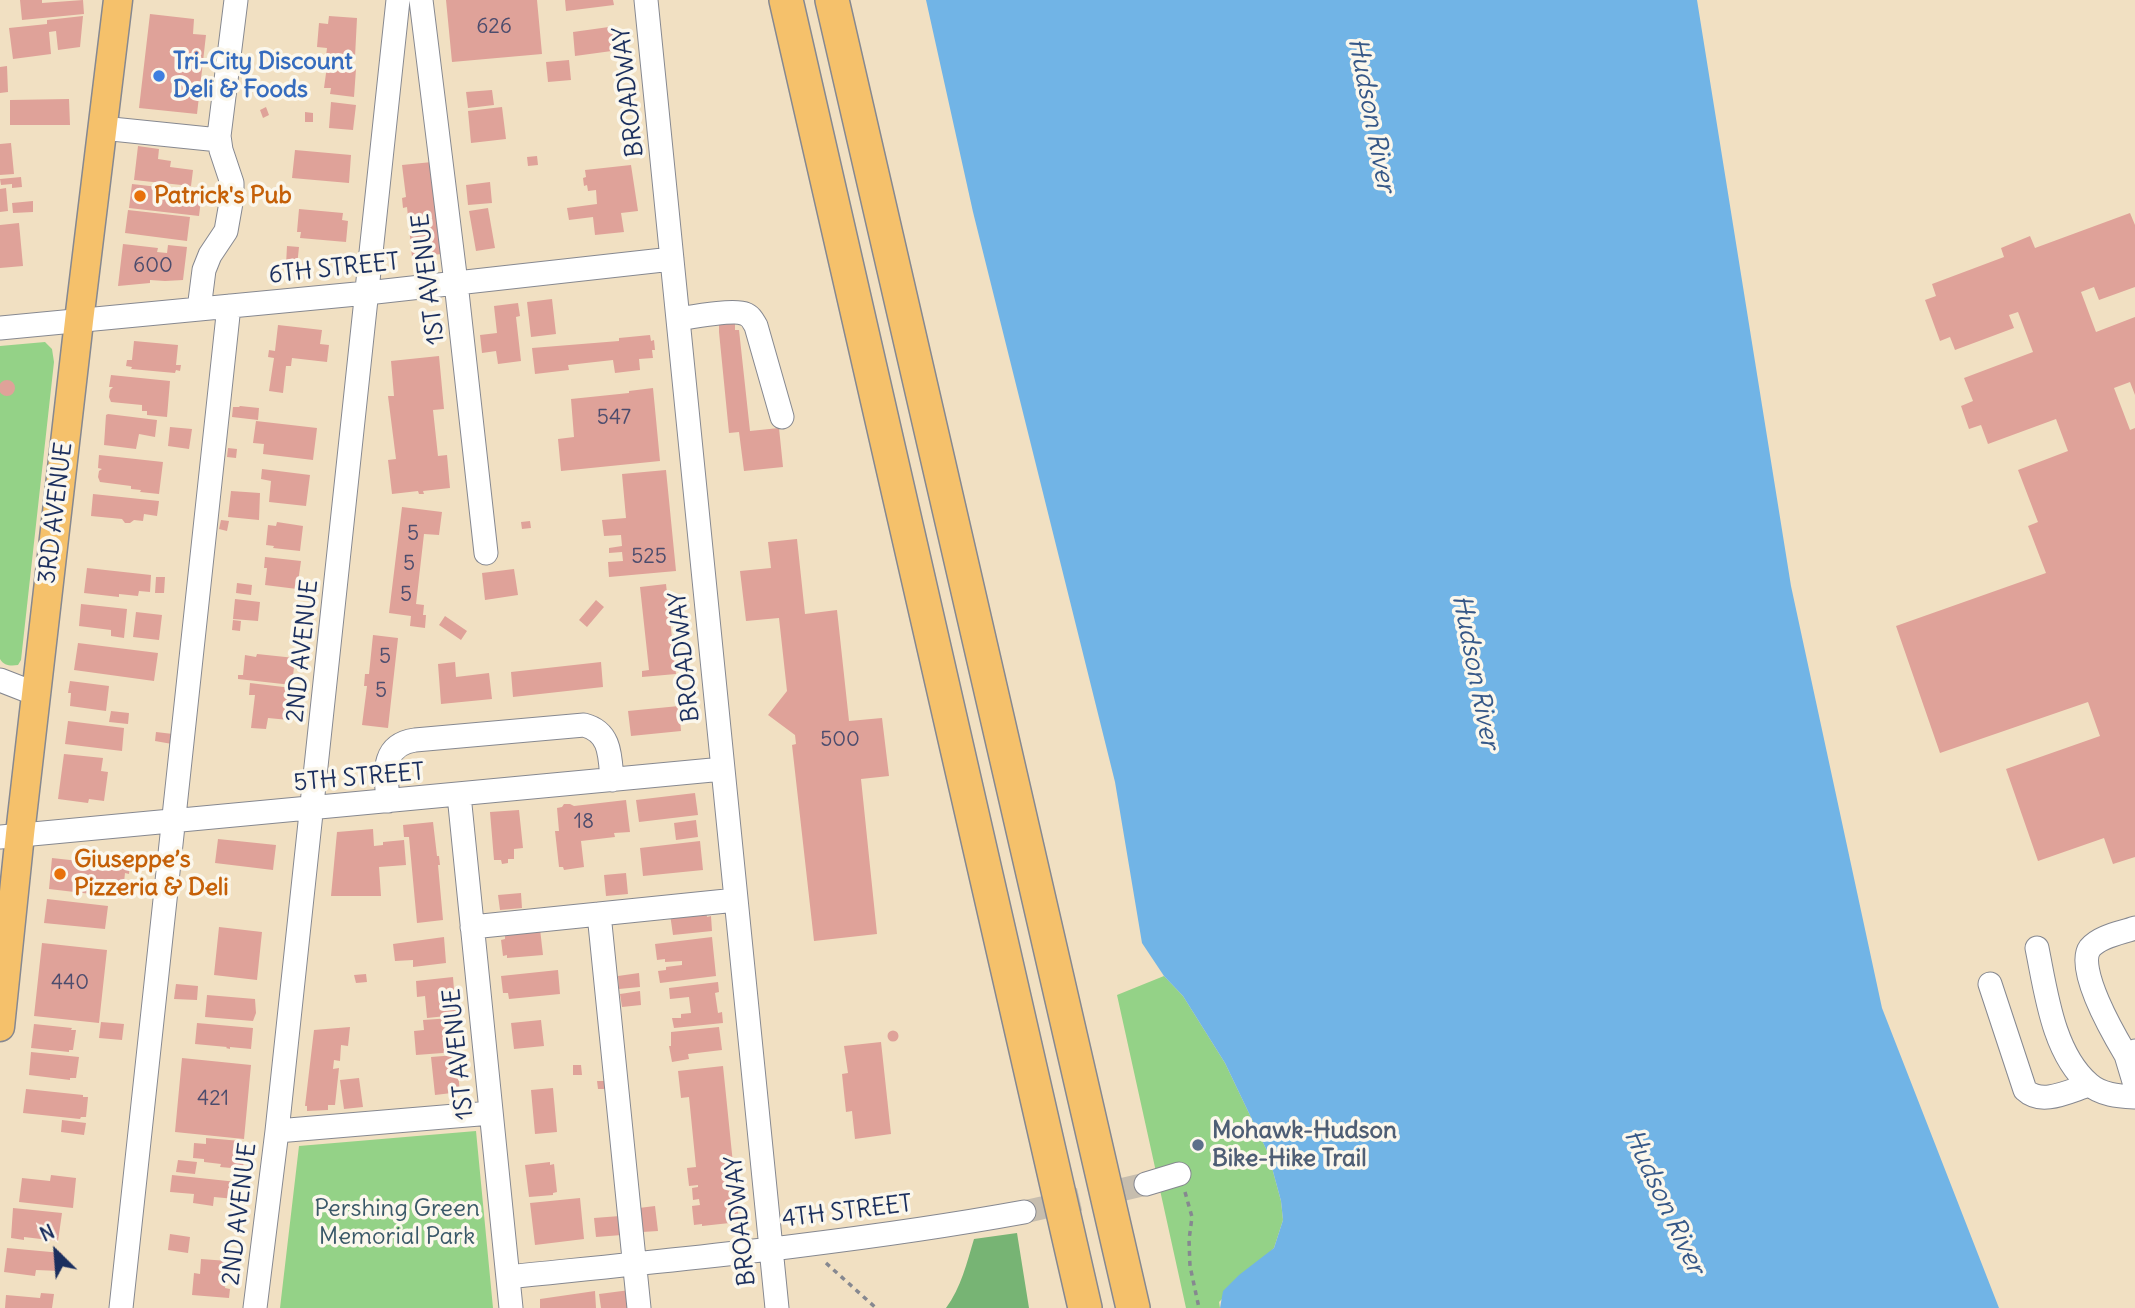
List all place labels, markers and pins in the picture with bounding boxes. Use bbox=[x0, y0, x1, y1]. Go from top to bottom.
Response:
place label: Tri-City Discount Deli & Foods bbox=[173, 48, 353, 104]
marker: Tri-City Discount Deli & Foods bbox=[151, 68, 167, 84]
place label: Patrick's Pub bbox=[154, 182, 292, 210]
marker: Patrick's Pub bbox=[132, 188, 148, 204]
place label: Giuseppe’s Pizzeria & Deli bbox=[74, 846, 229, 902]
marker: Giuseppe’s Pizzeria & Deli bbox=[52, 866, 68, 882]
place label: Mohawk-Hudson Bike-Hike Trail bbox=[1212, 1117, 1397, 1173]
marker: Mohawk-Hudson Bike-Hike Trail bbox=[1190, 1137, 1206, 1153]

